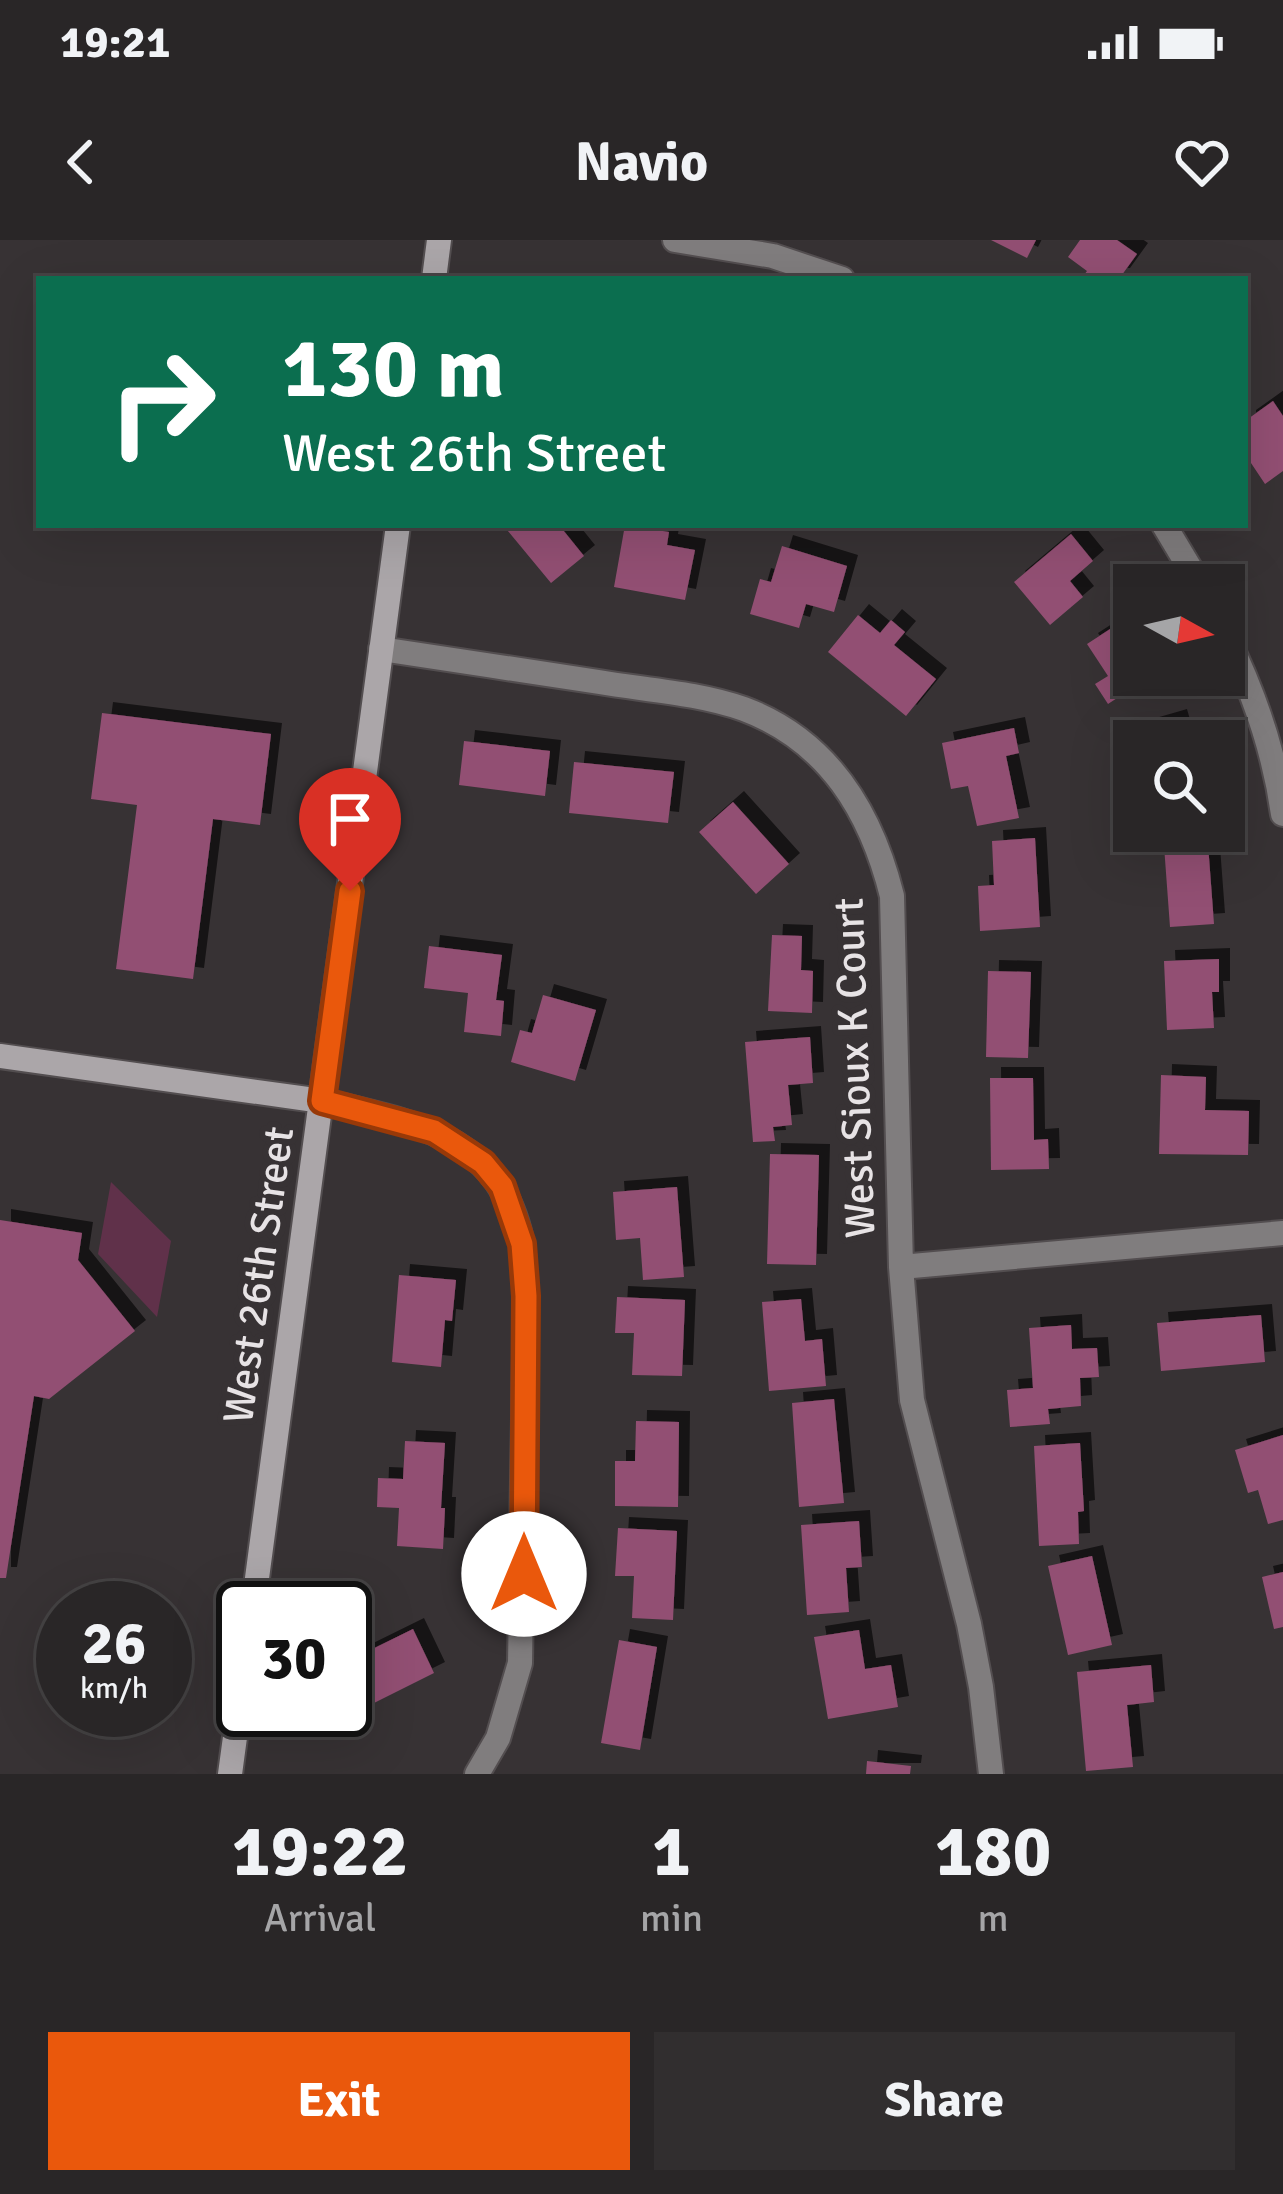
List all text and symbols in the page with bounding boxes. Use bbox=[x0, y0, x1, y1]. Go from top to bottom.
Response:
text: 19:21 bbox=[60, 15, 170, 70]
icon: back bbox=[48, 129, 114, 195]
text: Navio bbox=[575, 129, 708, 196]
icon: heart bbox=[1169, 129, 1235, 195]
text: 130 m bbox=[282, 317, 504, 421]
icon: right bbox=[84, 324, 240, 480]
text: West 26th Street bbox=[282, 420, 666, 487]
north arrow bbox=[1113, 564, 1245, 696]
map controls bbox=[1113, 564, 1245, 852]
button: search bbox=[1113, 720, 1245, 852]
pin bbox=[299, 768, 401, 891]
icon: arrive bbox=[317, 786, 383, 852]
street label: West Sioux K Court bbox=[824, 897, 886, 1239]
street label: West 26th Street bbox=[213, 1123, 305, 1427]
position arrow bbox=[461, 1511, 587, 1637]
speed limit sign: 30 bbox=[216, 1581, 372, 1737]
text: 26 bbox=[82, 1607, 146, 1681]
text: km/h bbox=[80, 1670, 148, 1707]
text: 19:22 bbox=[232, 1807, 408, 1896]
text: 1 bbox=[652, 1807, 691, 1896]
text: 180 bbox=[935, 1807, 1051, 1896]
text: Arrival bbox=[264, 1894, 376, 1942]
text: min bbox=[640, 1894, 703, 1942]
text: m bbox=[977, 1894, 1009, 1942]
button: Exit bbox=[48, 2032, 630, 2170]
button: Share bbox=[654, 2032, 1235, 2170]

